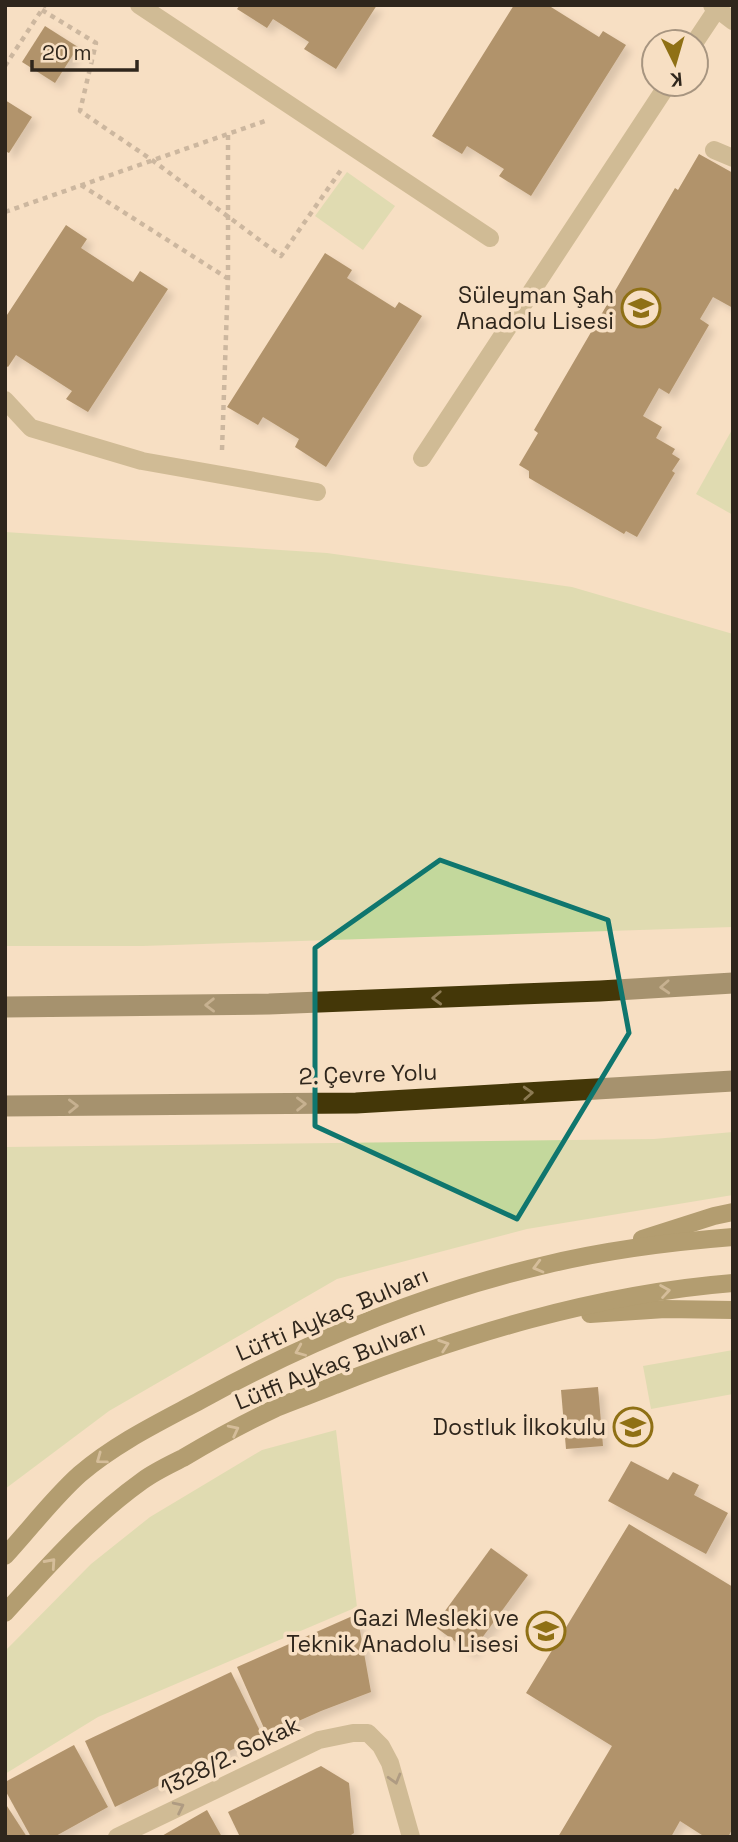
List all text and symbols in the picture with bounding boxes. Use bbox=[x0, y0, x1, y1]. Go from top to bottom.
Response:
scale bar bbox=[32, 28, 136, 72]
north arrow bbox=[640, 28, 710, 98]
text: 20 m bbox=[42, 39, 92, 66]
text: K bbox=[669, 66, 683, 92]
place label: Süleyman Şah Anadolu Lisesi bbox=[456, 280, 614, 336]
school or university icon: Süleyman Şah Anadolu Lisesi bbox=[620, 287, 662, 329]
one-way arrow bbox=[659, 980, 670, 995]
one-way arrow bbox=[432, 990, 443, 1005]
one-way arrow bbox=[204, 997, 215, 1013]
street label: 2. Çevre Yolu bbox=[298, 1057, 438, 1091]
one-way arrow bbox=[523, 1085, 534, 1100]
one-way arrow bbox=[296, 1096, 307, 1111]
one-way arrow bbox=[69, 1098, 79, 1114]
one-way arrow bbox=[532, 1259, 544, 1273]
street label: Lüfti Aykaç Bulvarı bbox=[231, 1260, 433, 1368]
one-way arrow bbox=[659, 1284, 671, 1299]
street label: Lütfi Aykaç Bulvarı bbox=[230, 1313, 430, 1417]
one-way arrow bbox=[438, 1339, 450, 1353]
one-way arrow bbox=[295, 1342, 307, 1356]
school or university icon: Dostluk İlkokulu bbox=[612, 1406, 654, 1448]
place label: Dostluk İlkokulu bbox=[433, 1412, 606, 1442]
one-way arrow bbox=[227, 1425, 239, 1439]
one-way arrow bbox=[96, 1450, 108, 1463]
one-way arrow bbox=[42, 1558, 55, 1571]
place label: Gazi Mesleki ve Teknik Anadolu Lisesi bbox=[286, 1603, 519, 1659]
school or university icon: Gazi Mesleki ve Teknik Anadolu Lisesi bbox=[525, 1610, 567, 1652]
street label: 1328/2. Sokak bbox=[156, 1709, 304, 1803]
one-way arrow bbox=[386, 1773, 401, 1785]
one-way arrow bbox=[172, 1802, 184, 1816]

